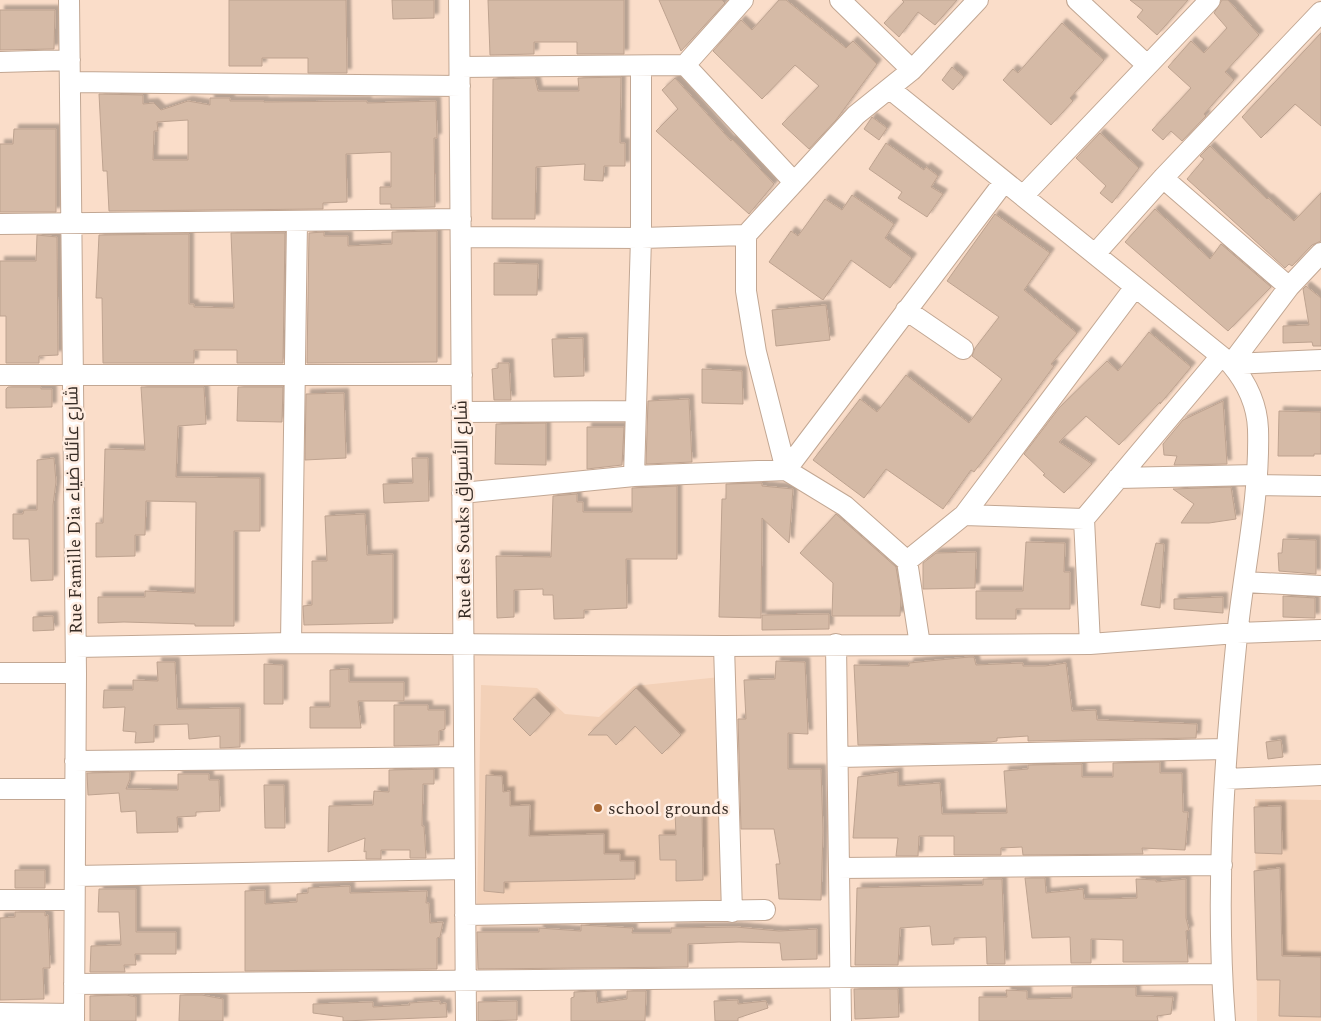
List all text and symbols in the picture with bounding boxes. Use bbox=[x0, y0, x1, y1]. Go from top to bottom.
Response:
street label: Rue Famille Dia شارع عائلة ضياء bbox=[58, 386, 90, 634]
street label: Rue des Souks شارع الأسواق bbox=[448, 400, 478, 620]
place label: school grounds bbox=[608, 795, 729, 822]
marker: school grounds bbox=[592, 802, 604, 814]

